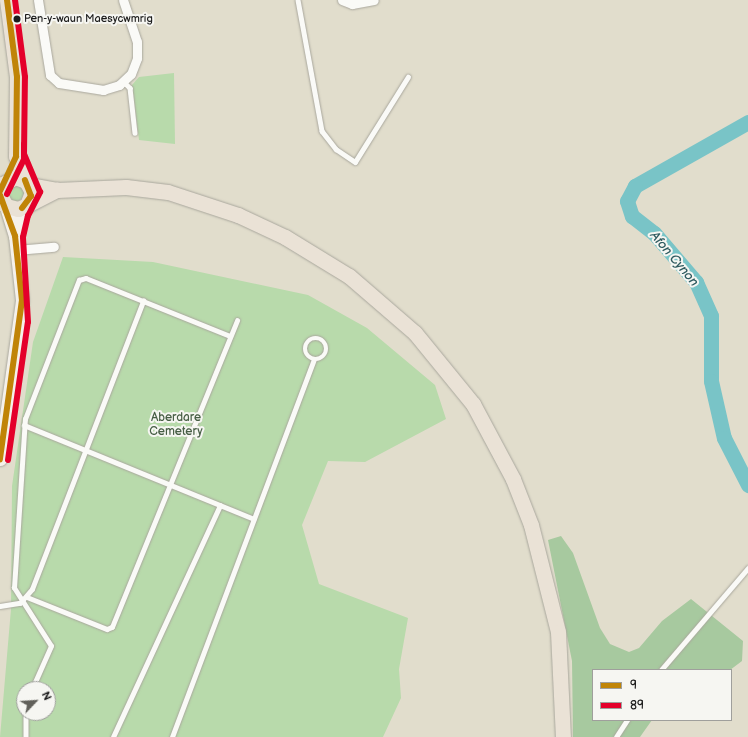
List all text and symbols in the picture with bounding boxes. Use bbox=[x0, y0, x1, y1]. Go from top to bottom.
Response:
place label: Pen-y-waun Maesycwmrig bbox=[24, 12, 153, 26]
marker: Pen-y-waun Maesycwmrig bbox=[12, 14, 22, 24]
water label: Afon Cynon bbox=[646, 228, 702, 290]
park label: Aberdare Cemetery bbox=[149, 411, 203, 439]
legend bbox=[592, 669, 732, 721]
text: 9 bbox=[630, 678, 637, 693]
north arrow bbox=[16, 681, 56, 721]
text: N bbox=[39, 690, 54, 703]
text: 89 bbox=[630, 698, 644, 713]

